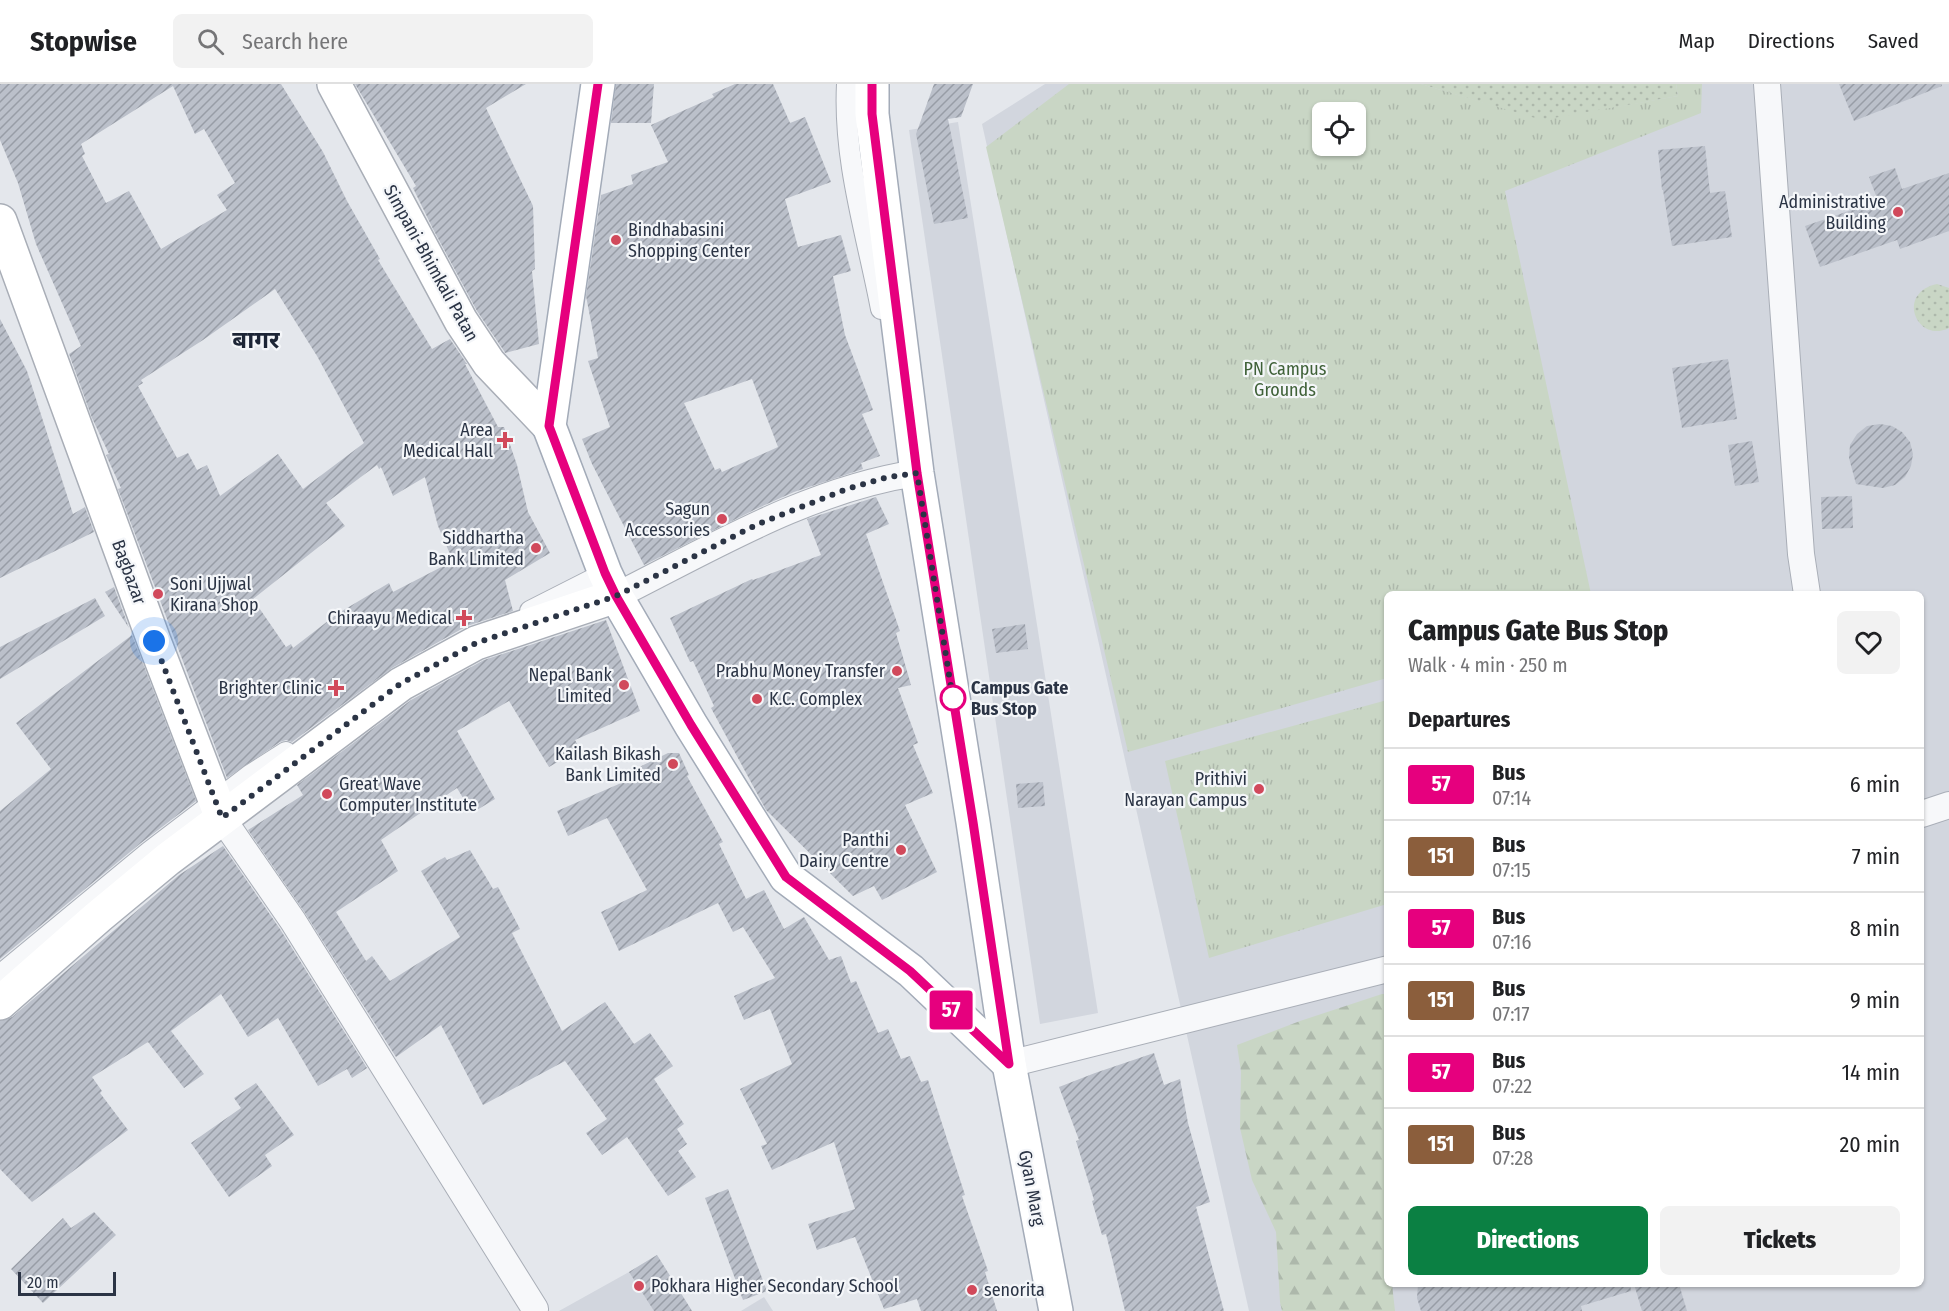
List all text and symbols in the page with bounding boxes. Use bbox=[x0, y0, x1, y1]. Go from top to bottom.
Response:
search box bbox=[173, 14, 593, 68]
text: Stopwise bbox=[30, 25, 137, 58]
icon: search bbox=[194, 25, 227, 58]
text: Search here bbox=[242, 28, 348, 55]
text: Map bbox=[1678, 28, 1715, 54]
text: Directions bbox=[1748, 28, 1835, 54]
text: Saved bbox=[1868, 28, 1919, 54]
map controls bbox=[1312, 102, 1366, 156]
button: locate bbox=[1312, 102, 1366, 156]
street label: Simpani-Bhimkali Patan bbox=[379, 181, 483, 345]
place label: Administrative Building bbox=[1779, 191, 1887, 234]
marker: Administrative Building bbox=[1891, 205, 1905, 219]
place label: Bindhabasini Shopping Center bbox=[628, 219, 750, 262]
marker: Bindhabasini Shopping Center bbox=[609, 233, 623, 247]
district label: बागर bbox=[232, 326, 280, 354]
park label: PN Campus Grounds bbox=[1244, 358, 1327, 401]
place label: Area Medical Hall bbox=[403, 419, 493, 462]
marker: Area Medical Hall bbox=[498, 433, 512, 447]
place label: Sagun Accessories bbox=[625, 498, 710, 541]
marker: Sagun Accessories bbox=[715, 512, 729, 526]
place label: Siddhartha Bank Limited bbox=[428, 527, 524, 570]
street label: Bagbazar bbox=[107, 537, 151, 608]
marker: Siddhartha Bank Limited bbox=[529, 541, 543, 555]
place label: Soni Ujjwal Kirana Shop bbox=[170, 573, 259, 616]
marker: Soni Ujjwal Kirana Shop bbox=[151, 587, 165, 601]
place label: Chiraayu Medical bbox=[328, 607, 452, 629]
marker: Chiraayu Medical bbox=[457, 611, 471, 625]
button: heart bbox=[1837, 611, 1900, 674]
text: Campus Gate Bus Stop bbox=[1408, 614, 1668, 647]
your location bbox=[139, 626, 169, 656]
text: Walk · 4 min · 250 m bbox=[1408, 653, 1568, 677]
place label: Prabhu Money Transfer bbox=[716, 660, 886, 682]
place label: Nepal Bank Limited bbox=[529, 664, 613, 707]
marker: Prabhu Money Transfer bbox=[890, 664, 904, 678]
place label: Brighter Clinic bbox=[218, 677, 322, 699]
place label: Campus Gate Bus Stop bbox=[971, 677, 1068, 720]
marker: Nepal Bank Limited bbox=[617, 678, 631, 692]
marker: Brighter Clinic bbox=[327, 679, 345, 697]
marker: Campus Gate Bus Stop bbox=[940, 685, 966, 711]
place label: K.C. Complex bbox=[769, 688, 862, 710]
marker: K.C. Complex bbox=[750, 692, 764, 706]
text: Departures bbox=[1408, 706, 1510, 733]
place label: Kailash Bikash Bank Limited bbox=[555, 743, 661, 786]
marker: Kailash Bikash Bank Limited bbox=[666, 757, 680, 771]
text: Bus bbox=[1492, 759, 1525, 786]
place label: Prithivi Narayan Campus bbox=[1124, 768, 1247, 811]
text: 57 bbox=[1432, 771, 1450, 797]
text: 6 min bbox=[1850, 771, 1900, 798]
place label: Great Wave Computer Institute bbox=[339, 773, 477, 816]
marker: Prithivi Narayan Campus bbox=[1252, 782, 1266, 796]
text: 07:14 bbox=[1492, 786, 1531, 810]
marker: Great Wave Computer Institute bbox=[320, 787, 334, 801]
place label: Panthi Dairy Centre bbox=[799, 829, 889, 872]
text: Bus bbox=[1492, 831, 1525, 858]
marker: Panthi Dairy Centre bbox=[894, 843, 908, 857]
text: 151 bbox=[1428, 843, 1454, 869]
text: 7 min bbox=[1852, 843, 1900, 870]
text: 07:15 bbox=[1492, 858, 1531, 882]
text: Bus bbox=[1492, 903, 1525, 930]
text: 57 bbox=[1432, 915, 1450, 941]
text: 8 min bbox=[1850, 915, 1900, 942]
text: 07:16 bbox=[1492, 930, 1531, 954]
text: Bus bbox=[1492, 975, 1525, 1002]
text: 151 bbox=[1428, 987, 1454, 1013]
text: 9 min bbox=[1850, 987, 1900, 1014]
line badge: 57 bbox=[924, 990, 978, 1030]
text: 57 bbox=[942, 997, 960, 1023]
text: 07:17 bbox=[1492, 1002, 1529, 1026]
text: Bus bbox=[1492, 1047, 1525, 1074]
text: 57 bbox=[1432, 1059, 1450, 1085]
text: 14 min bbox=[1842, 1059, 1900, 1086]
text: 07:22 bbox=[1492, 1074, 1532, 1098]
text: Bus bbox=[1492, 1119, 1525, 1146]
text: 151 bbox=[1428, 1131, 1454, 1157]
text: 20 min bbox=[1840, 1131, 1900, 1158]
text: 07:28 bbox=[1492, 1146, 1533, 1170]
street label: Gyan Marg bbox=[1014, 1148, 1050, 1228]
button: Directions bbox=[1408, 1206, 1648, 1275]
button: Tickets bbox=[1660, 1206, 1900, 1275]
scale bar bbox=[18, 1269, 116, 1296]
text: 20 m bbox=[27, 1273, 58, 1292]
place label: Pokhara Higher Secondary School bbox=[651, 1275, 899, 1297]
marker: Pokhara Higher Secondary School bbox=[632, 1279, 646, 1293]
place label: senorita bbox=[984, 1279, 1045, 1301]
marker: senorita bbox=[965, 1283, 979, 1297]

